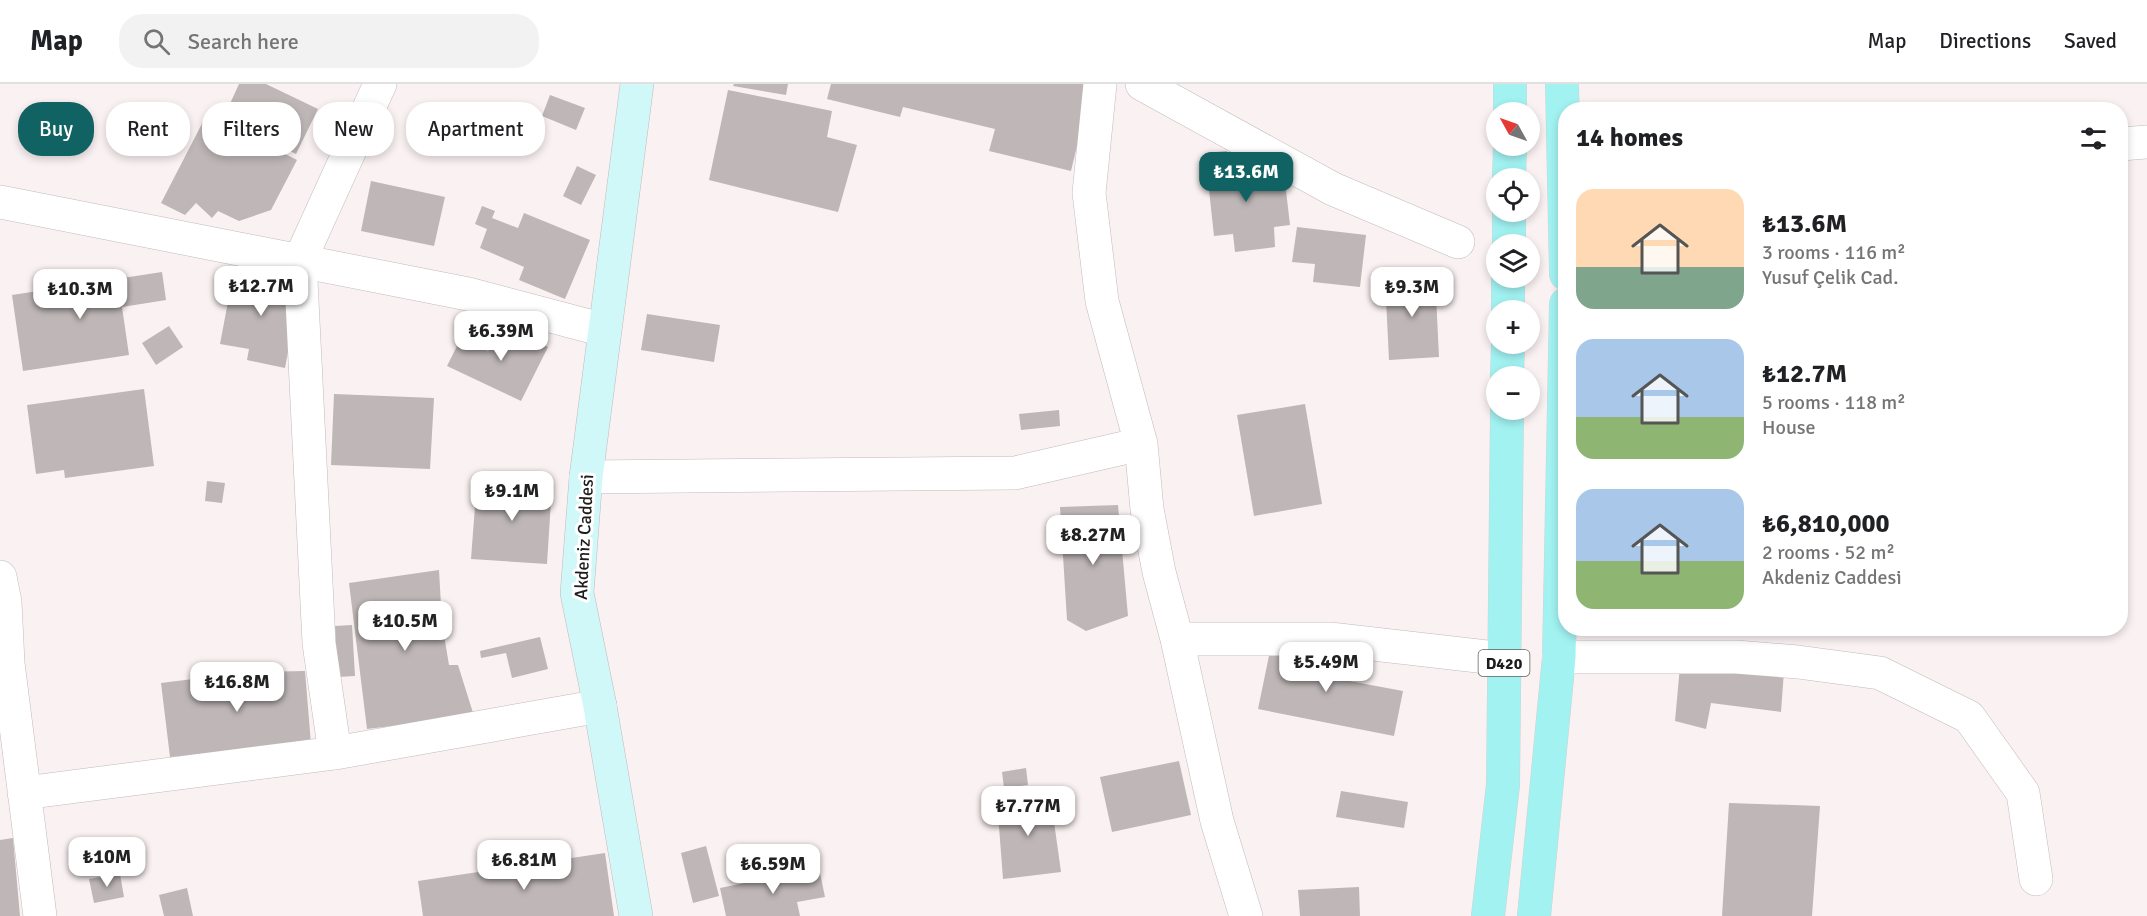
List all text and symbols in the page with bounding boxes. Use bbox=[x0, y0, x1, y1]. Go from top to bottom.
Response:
search box bbox=[119, 14, 539, 68]
text: Map bbox=[30, 24, 83, 58]
icon: search bbox=[140, 25, 173, 58]
text: Search here bbox=[188, 28, 299, 55]
text: Map bbox=[1868, 28, 1906, 54]
text: Directions bbox=[1939, 28, 2031, 54]
text: Saved bbox=[2064, 28, 2117, 54]
chip: Buy bbox=[18, 102, 94, 156]
chip: Rent bbox=[106, 102, 190, 156]
chip: Filters bbox=[202, 102, 301, 156]
chip: New bbox=[313, 102, 394, 156]
chip: Apartment bbox=[406, 102, 545, 156]
north arrow bbox=[1486, 102, 1540, 156]
map controls bbox=[1486, 102, 1540, 420]
text: 14 homes bbox=[1576, 122, 1683, 154]
icon: filters bbox=[2077, 122, 2110, 155]
pin: ₺13.6M bbox=[1197, 152, 1295, 203]
text: ₺13.6M bbox=[1213, 159, 1279, 184]
button: locate bbox=[1486, 168, 1540, 222]
text: ₺13.6M bbox=[1762, 208, 1847, 240]
icon: home bbox=[1624, 213, 1696, 285]
button: layers bbox=[1486, 234, 1540, 288]
text: 3 rooms · 116 m² bbox=[1762, 240, 1906, 265]
text: Yusuf Çelik Cad. bbox=[1762, 265, 1898, 290]
pin: ₺12.7M bbox=[212, 266, 310, 317]
pin: ₺9.3M bbox=[1370, 267, 1454, 318]
pin: ₺10.3M bbox=[31, 269, 129, 320]
text: ₺12.7M bbox=[228, 273, 294, 298]
text: ₺9.3M bbox=[1385, 274, 1439, 299]
text: ₺10.3M bbox=[47, 276, 113, 301]
button: + bbox=[1486, 300, 1540, 354]
pin: ₺6.39M bbox=[452, 311, 550, 362]
text: ₺6.39M bbox=[468, 318, 534, 343]
text: ₺12.7M bbox=[1762, 358, 1847, 390]
icon: home bbox=[1624, 363, 1696, 435]
button: − bbox=[1486, 366, 1540, 420]
text: 5 rooms · 118 m² bbox=[1762, 390, 1906, 415]
text: House bbox=[1762, 415, 1816, 440]
pin: ₺9.1M bbox=[470, 471, 554, 522]
street label: Akdeniz Caddesi bbox=[570, 474, 598, 600]
text: ₺9.1M bbox=[485, 478, 539, 503]
text: ₺6,810,000 bbox=[1762, 508, 1890, 540]
icon: home bbox=[1624, 513, 1696, 585]
pin: ₺8.27M bbox=[1044, 515, 1142, 566]
text: ₺8.27M bbox=[1060, 522, 1126, 547]
text: 2 rooms · 52 m² bbox=[1762, 540, 1895, 565]
text: Akdeniz Caddesi bbox=[1762, 565, 1902, 590]
pin: ₺10.5M bbox=[356, 601, 454, 652]
text: ₺10.5M bbox=[372, 608, 438, 633]
pin: ₺5.49M bbox=[1277, 642, 1375, 693]
text: ₺5.49M bbox=[1293, 649, 1359, 674]
road number: D420 bbox=[1478, 650, 1530, 676]
pin: ₺16.8M bbox=[188, 662, 286, 713]
text: ₺16.8M bbox=[204, 669, 270, 694]
pin: ₺7.77M bbox=[979, 786, 1077, 837]
text: ₺7.77M bbox=[995, 793, 1061, 818]
pin: ₺10M bbox=[71, 837, 143, 888]
pin: ₺6.81M bbox=[475, 840, 573, 891]
text: ₺10M bbox=[82, 844, 132, 869]
pin: ₺6.59M bbox=[724, 844, 822, 895]
text: ₺6.81M bbox=[491, 847, 557, 872]
text: ₺6.59M bbox=[740, 851, 806, 876]

